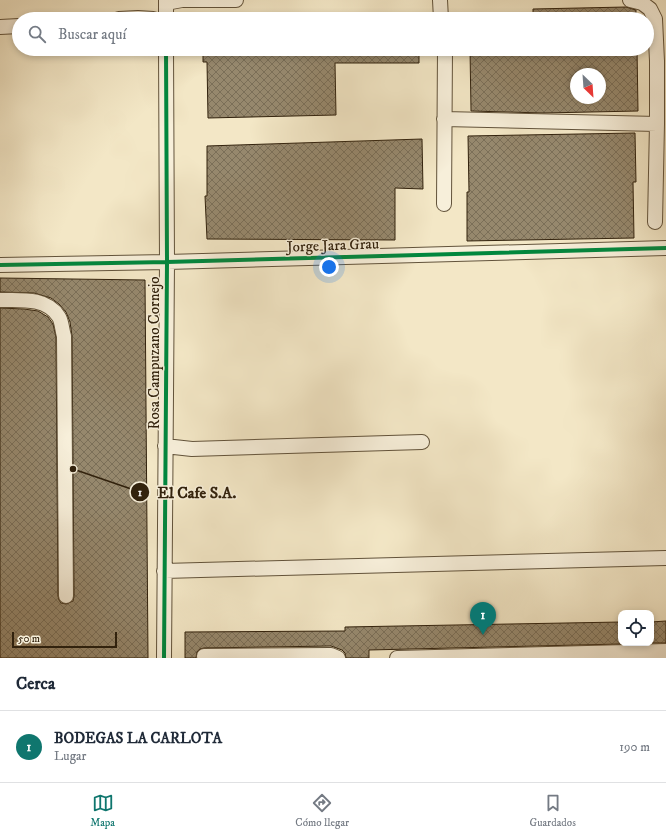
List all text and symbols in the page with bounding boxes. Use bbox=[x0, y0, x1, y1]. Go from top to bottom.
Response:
search box bbox=[12, 12, 654, 56]
icon: search bbox=[26, 23, 48, 45]
text: Buscar aquí bbox=[58, 25, 126, 44]
north arrow bbox=[570, 68, 606, 104]
street label: Jorge Jara Grau bbox=[285, 234, 379, 257]
your location bbox=[319, 257, 339, 277]
street label: Rosa Campuzano Cornejo bbox=[145, 276, 164, 430]
callout: El Cafe S.A. bbox=[130, 478, 245, 506]
text: El Cafe S.A. bbox=[158, 483, 237, 503]
text: 1 bbox=[138, 485, 143, 500]
pin: 1 bbox=[470, 602, 496, 635]
map controls bbox=[618, 610, 654, 646]
button: locate bbox=[618, 610, 654, 646]
scale bar bbox=[12, 630, 117, 649]
text: 50 m bbox=[18, 632, 40, 646]
text: Cerca bbox=[16, 673, 55, 695]
text: BODEGAS LA CARLOTA bbox=[54, 729, 222, 748]
text: 1 bbox=[27, 739, 31, 755]
text: 190 m bbox=[619, 739, 650, 755]
text: Lugar bbox=[54, 748, 86, 764]
tab: Mapa bbox=[90, 792, 115, 830]
tab: Cómo llegar bbox=[295, 792, 349, 830]
tab: Guardados bbox=[529, 792, 576, 830]

